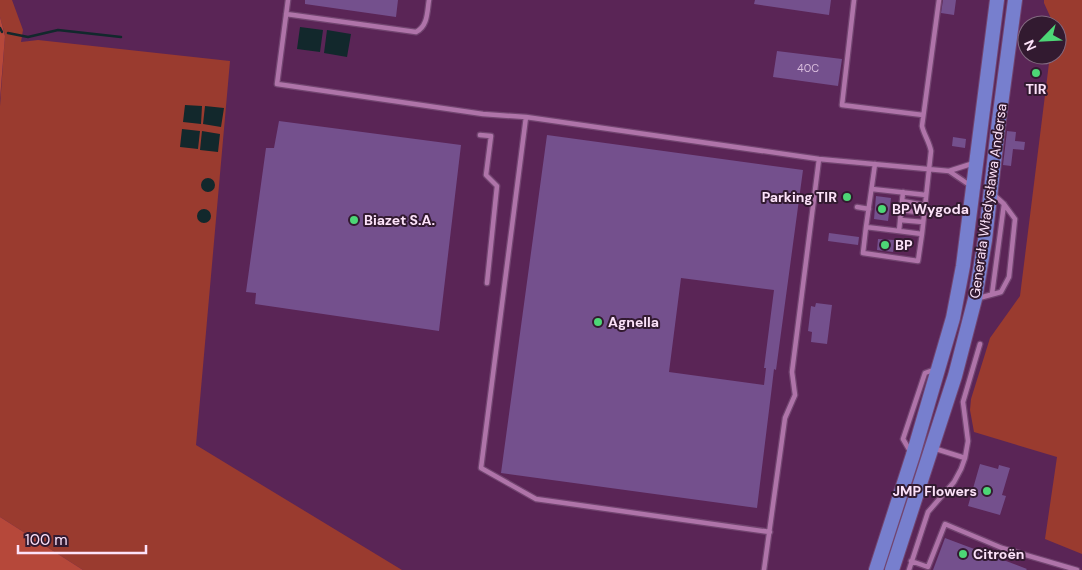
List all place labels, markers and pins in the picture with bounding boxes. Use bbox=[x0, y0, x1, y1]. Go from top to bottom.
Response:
marker: TIR bbox=[1030, 67, 1042, 79]
place label: TIR bbox=[1026, 80, 1047, 98]
place label: Parking TIR bbox=[762, 188, 837, 206]
marker: Parking TIR bbox=[841, 191, 853, 203]
place label: BP Wygoda bbox=[892, 200, 969, 218]
marker: BP Wygoda bbox=[876, 203, 888, 215]
place label: Biazet S.A. bbox=[364, 211, 435, 229]
marker: Biazet S.A. bbox=[348, 214, 360, 226]
place label: BP bbox=[895, 236, 913, 254]
marker: BP bbox=[879, 239, 891, 251]
place label: Agnella bbox=[608, 313, 659, 331]
marker: Agnella bbox=[592, 316, 604, 328]
place label: JMP Flowers bbox=[892, 482, 977, 500]
marker: JMP Flowers bbox=[981, 485, 993, 497]
place label: Citroën bbox=[973, 545, 1024, 563]
marker: Citroën bbox=[957, 548, 969, 560]

